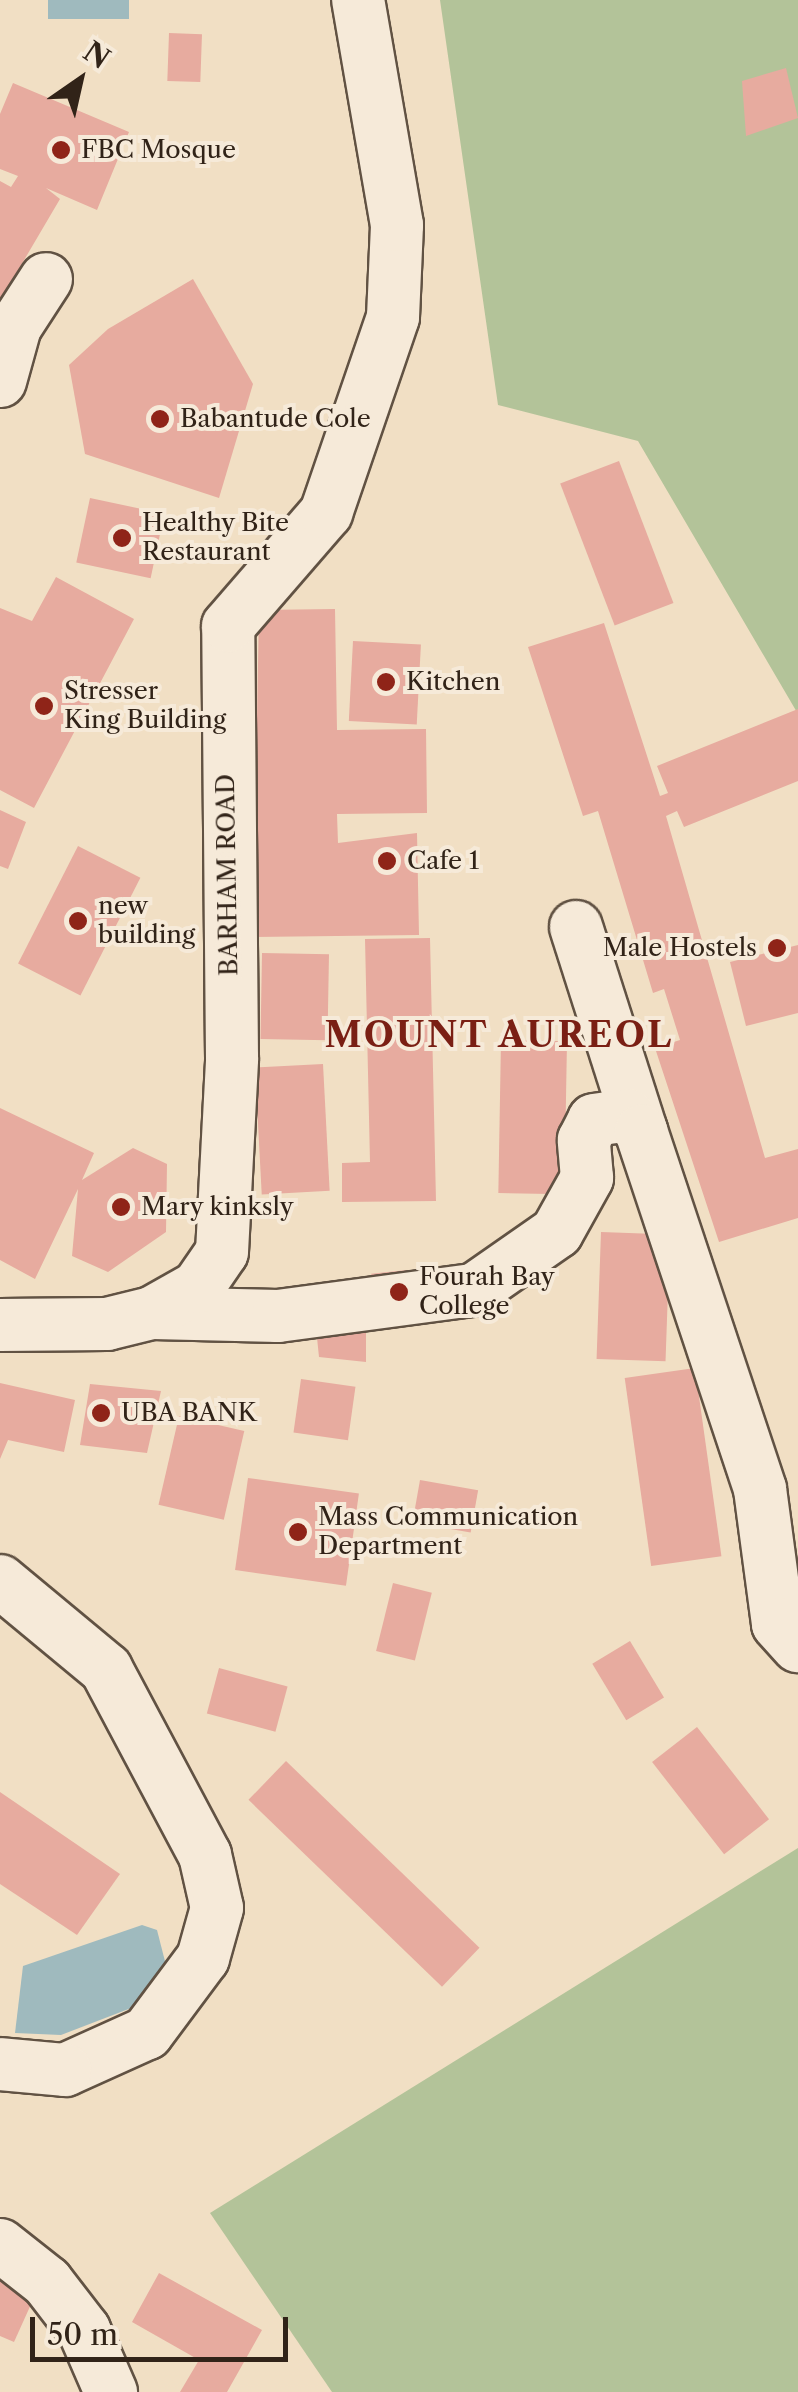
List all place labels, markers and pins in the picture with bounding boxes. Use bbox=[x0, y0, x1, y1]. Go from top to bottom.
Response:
place label: FBC Mosque bbox=[81, 135, 236, 165]
marker: FBC Mosque bbox=[50, 139, 72, 161]
place label: Babantude Cole bbox=[180, 404, 371, 434]
marker: Babantude Cole bbox=[149, 408, 171, 430]
place label: Healthy Bite Restaurant bbox=[142, 509, 290, 568]
marker: Healthy Bite Restaurant bbox=[111, 527, 133, 549]
place label: Kitchen bbox=[406, 667, 500, 697]
marker: Kitchen bbox=[375, 671, 397, 693]
place label: Stresser King Building bbox=[64, 677, 226, 736]
marker: Stresser King Building bbox=[33, 695, 55, 717]
place label: Cafe 1 bbox=[407, 846, 479, 876]
marker: Cafe 1 bbox=[376, 850, 398, 872]
place label: new building bbox=[98, 892, 195, 951]
marker: new building bbox=[67, 910, 89, 932]
place label: Male Hostels bbox=[603, 933, 757, 963]
marker: Male Hostels bbox=[766, 937, 788, 959]
place label: Mary kinksly bbox=[141, 1192, 295, 1222]
marker: Mary kinksly bbox=[110, 1196, 132, 1218]
place label: Fourah Bay College bbox=[419, 1263, 555, 1322]
marker: Fourah Bay College bbox=[388, 1281, 410, 1303]
place label: UBA BANK bbox=[121, 1398, 258, 1428]
marker: UBA BANK bbox=[90, 1402, 112, 1424]
place label: Mass Communication Department bbox=[318, 1503, 578, 1562]
marker: Mass Communication Department bbox=[287, 1521, 309, 1543]

